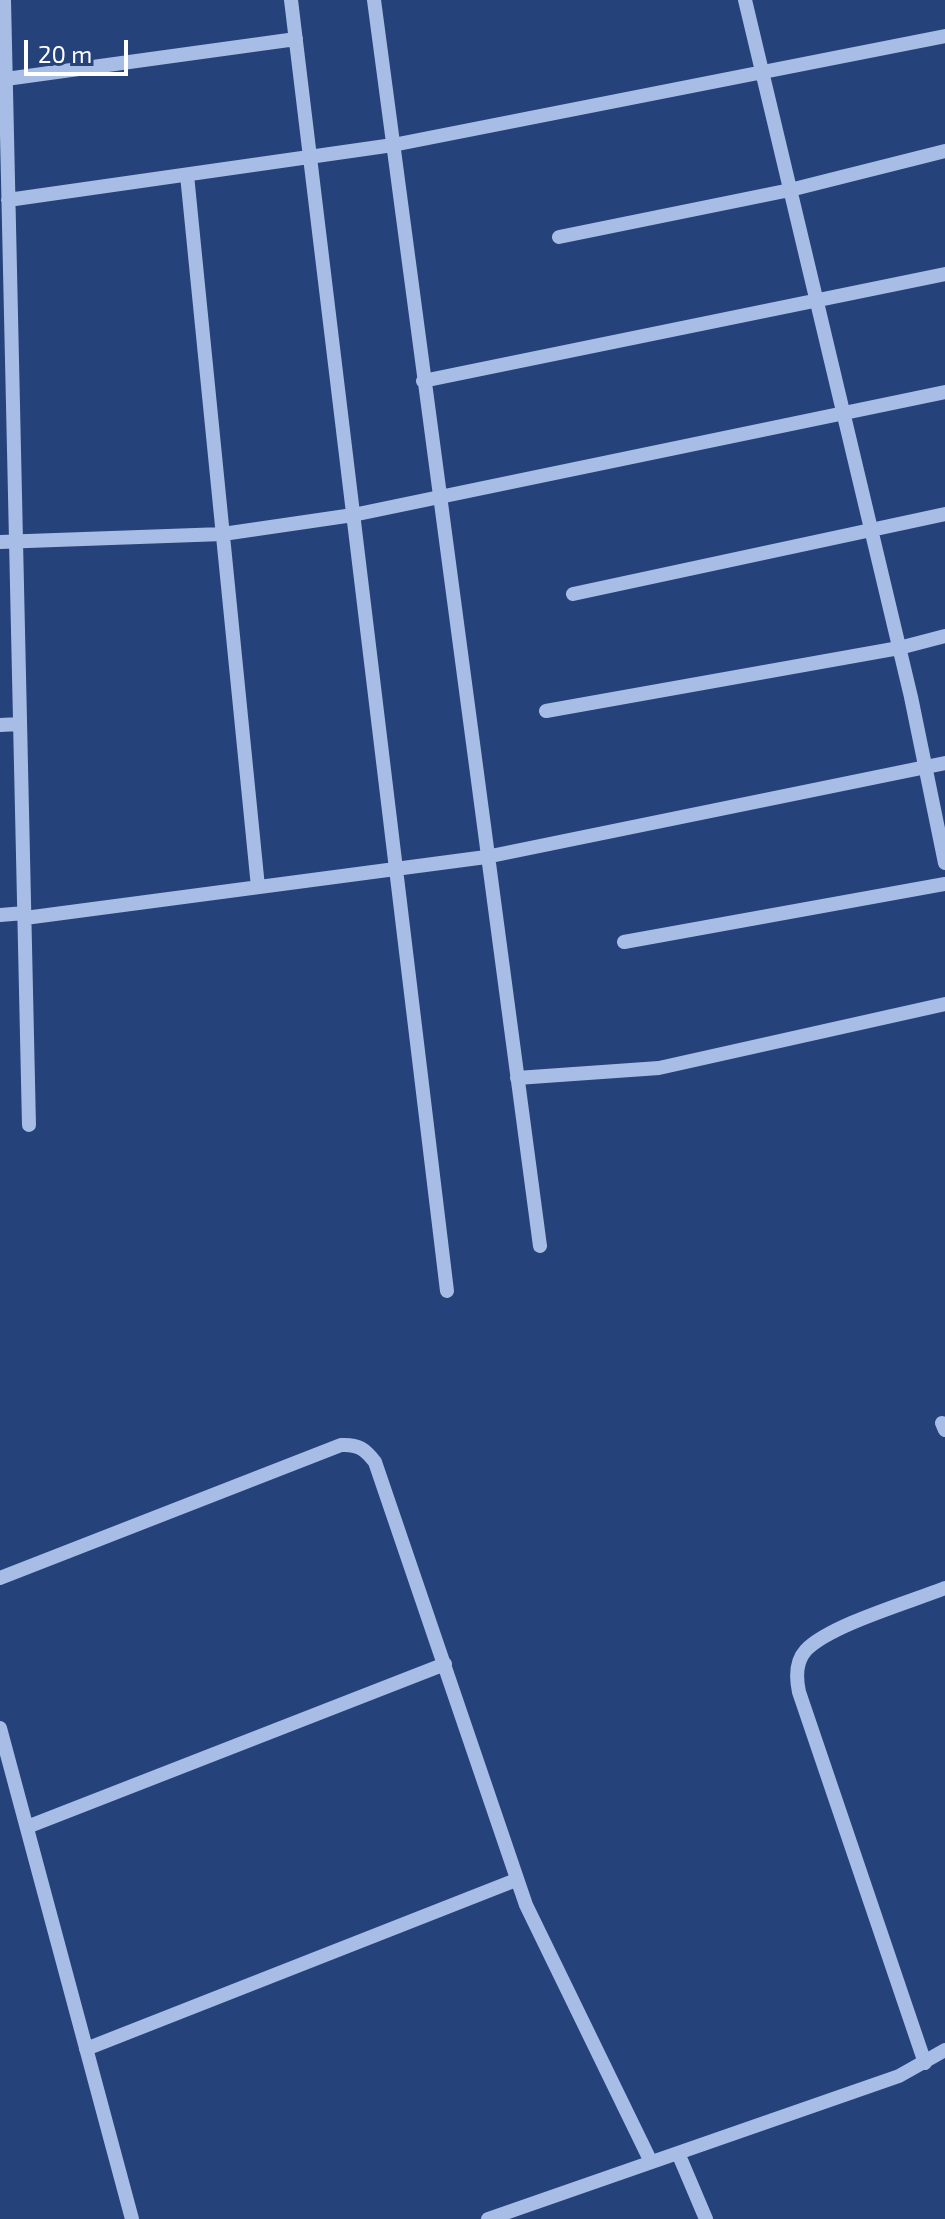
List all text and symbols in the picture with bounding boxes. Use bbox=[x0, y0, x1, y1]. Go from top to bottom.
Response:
scale bar bbox=[28, 24, 132, 74]
text: 20 m bbox=[38, 39, 92, 68]

